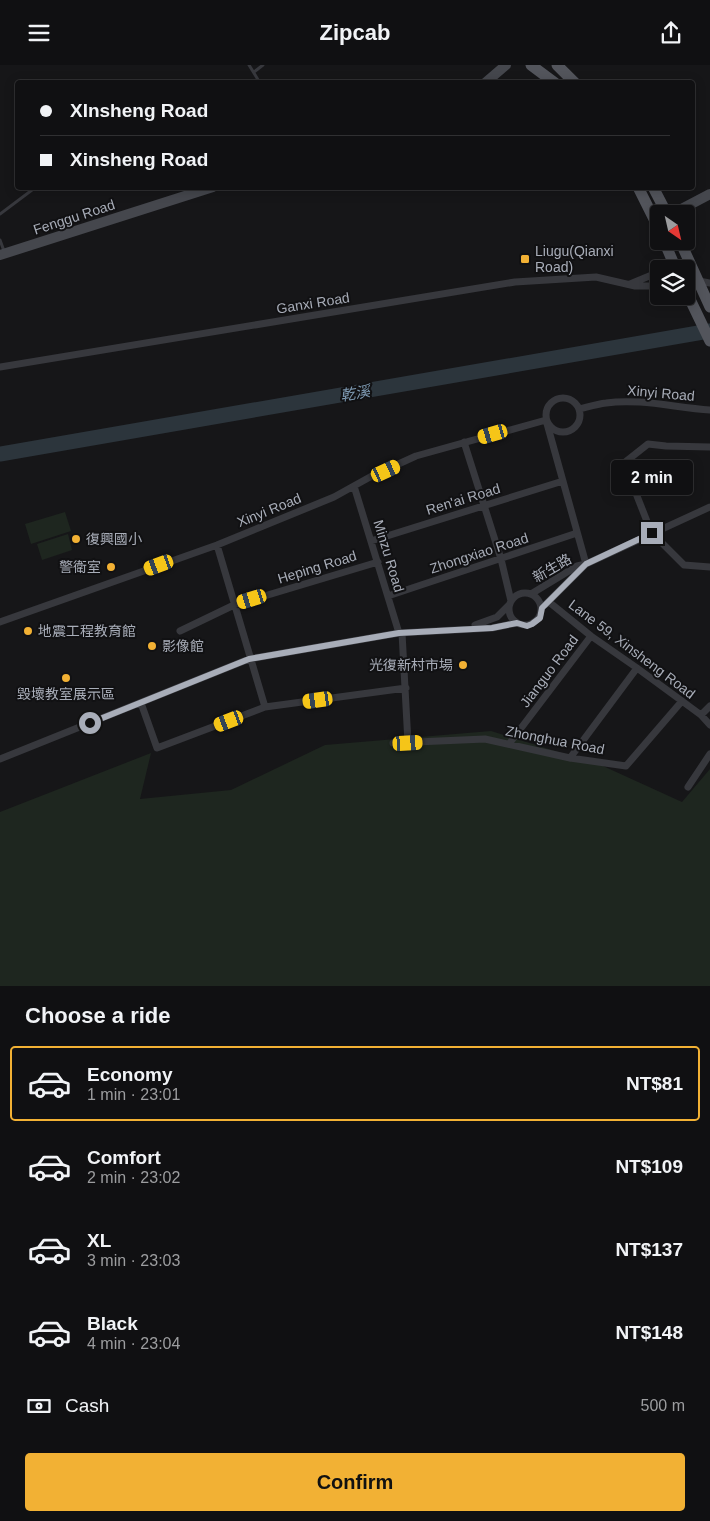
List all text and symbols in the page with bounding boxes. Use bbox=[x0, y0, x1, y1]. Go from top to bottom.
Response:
icon: menu bbox=[25, 19, 53, 47]
icon: share bbox=[657, 19, 685, 47]
text: Zipcab bbox=[320, 20, 390, 45]
text: XInsheng Road bbox=[70, 100, 208, 121]
text: Xinsheng Road bbox=[70, 149, 208, 170]
street label: Fenggu Road bbox=[31, 196, 117, 238]
north arrow bbox=[650, 205, 695, 250]
map controls bbox=[650, 205, 695, 305]
place label: Liugu(Qianxi Road) bbox=[535, 243, 614, 275]
marker: Liugu(Qianxi Road) bbox=[519, 253, 531, 265]
button: layers bbox=[650, 260, 695, 305]
street label: Ganxi Road bbox=[275, 289, 351, 317]
water label: 乾溪 bbox=[339, 382, 373, 404]
street label: Xinyi Road bbox=[627, 382, 695, 404]
car bbox=[476, 423, 509, 445]
car bbox=[369, 458, 402, 484]
callout: 2 min bbox=[611, 461, 693, 495]
text: 2 min bbox=[631, 469, 673, 486]
street label: Ren'ai Road bbox=[424, 480, 502, 518]
street label: Xinyi Road bbox=[235, 490, 303, 530]
street label: Minzu Road bbox=[370, 518, 408, 594]
route end bbox=[641, 522, 663, 544]
street label: Zhongxiao Road bbox=[428, 530, 530, 576]
place label: 復興國小 bbox=[86, 531, 142, 547]
marker: 復興國小 bbox=[70, 533, 82, 545]
street label: Heping Road bbox=[276, 547, 358, 587]
street label: 新生路 bbox=[530, 551, 574, 585]
car bbox=[142, 553, 175, 577]
place label: 警衛室 bbox=[59, 559, 101, 575]
marker: 警衛室 bbox=[105, 561, 117, 573]
car bbox=[235, 587, 268, 611]
street label: Lane 59, Xinsheng Road bbox=[566, 596, 698, 702]
place label: 地震工程教育館 bbox=[38, 623, 136, 639]
marker: 地震工程教育館 bbox=[22, 625, 34, 637]
street label: Jianguo Road bbox=[517, 632, 581, 710]
place label: 影像館 bbox=[162, 638, 204, 654]
marker: 影像館 bbox=[146, 640, 158, 652]
place label: 光復新村市場 bbox=[369, 657, 453, 673]
marker: 光復新村市場 bbox=[457, 659, 469, 671]
marker: 毀壞教室展示區 bbox=[60, 672, 72, 684]
place label: 毀壞教室展示區 bbox=[17, 686, 115, 702]
car bbox=[302, 690, 333, 710]
car bbox=[212, 709, 245, 733]
route start bbox=[79, 712, 101, 734]
street label: Zhonghua Road bbox=[504, 723, 606, 757]
car bbox=[392, 735, 423, 751]
text: Choose a ride bbox=[25, 1003, 170, 1028]
icon: car bbox=[27, 1061, 72, 1106]
text: Economy bbox=[87, 1064, 173, 1085]
text: NT$81 bbox=[626, 1073, 683, 1094]
text: 1 min · 23:01 bbox=[87, 1086, 180, 1103]
icon: car bbox=[27, 1144, 72, 1189]
text: Comfort bbox=[87, 1147, 161, 1168]
text: NT$109 bbox=[615, 1156, 683, 1177]
text: 2 min · 23:02 bbox=[87, 1169, 180, 1186]
icon: car bbox=[27, 1227, 72, 1272]
text: XL bbox=[87, 1230, 111, 1251]
text: NT$137 bbox=[615, 1239, 683, 1260]
text: 3 min · 23:03 bbox=[87, 1252, 180, 1269]
icon: car bbox=[27, 1310, 72, 1355]
text: Black bbox=[87, 1313, 138, 1334]
text: NT$148 bbox=[615, 1322, 683, 1343]
text: 4 min · 23:04 bbox=[87, 1335, 180, 1352]
icon: cash bbox=[25, 1392, 53, 1420]
text: Cash bbox=[65, 1395, 109, 1416]
text: 500 m bbox=[641, 1397, 685, 1414]
button: Confirm bbox=[25, 1453, 685, 1511]

